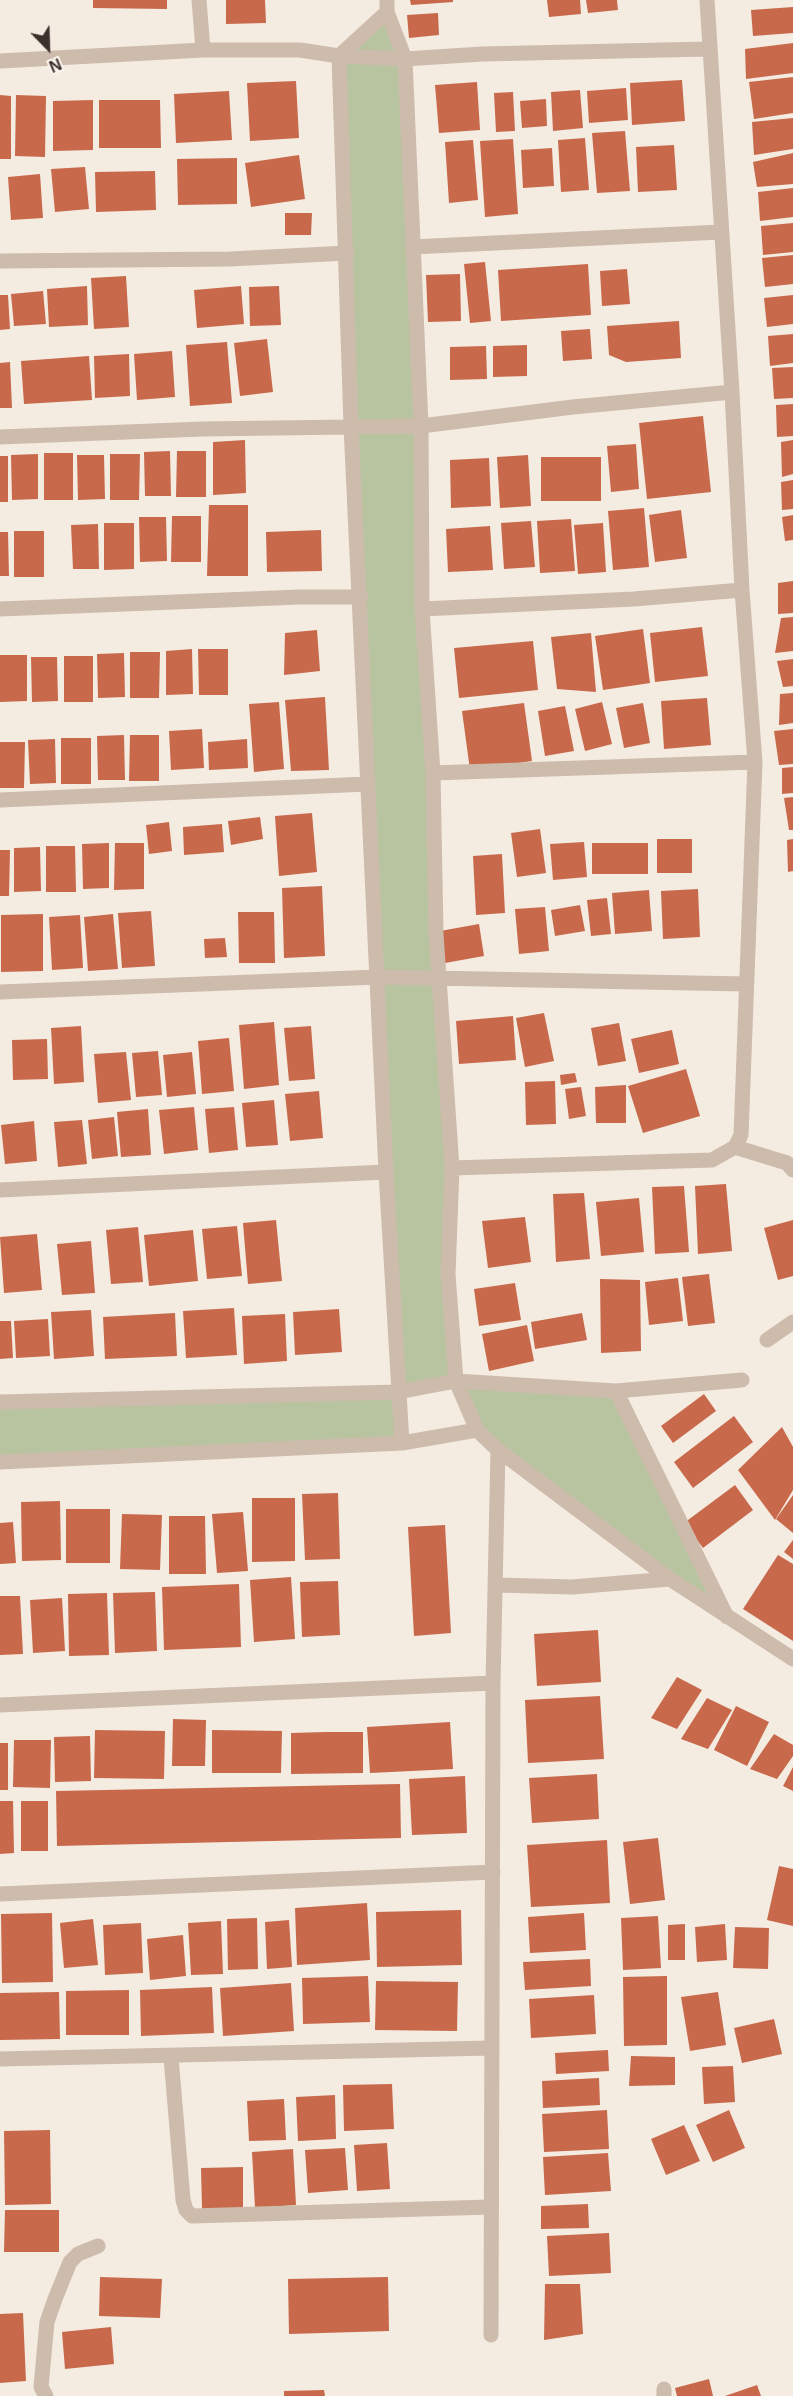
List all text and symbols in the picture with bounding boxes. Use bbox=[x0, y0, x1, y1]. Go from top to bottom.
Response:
north arrow bbox=[18, 18, 78, 78]
text: N bbox=[47, 55, 64, 75]

